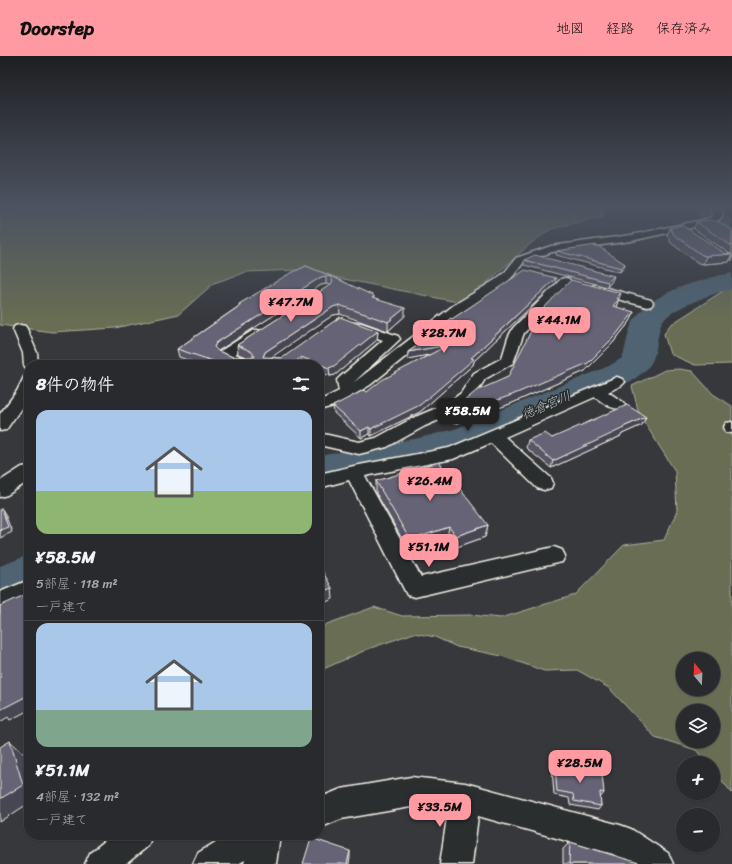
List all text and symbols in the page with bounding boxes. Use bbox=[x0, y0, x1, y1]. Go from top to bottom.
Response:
text: Doorstep bbox=[20, 12, 94, 45]
text: 地図 bbox=[556, 16, 584, 41]
text: 経路 bbox=[606, 16, 634, 41]
text: 保存済み bbox=[656, 16, 712, 41]
pin: ¥47.7M bbox=[258, 289, 324, 323]
text: ¥47.7M bbox=[269, 290, 313, 313]
pin: ¥44.1M bbox=[526, 307, 592, 341]
text: ¥44.1M bbox=[537, 308, 581, 331]
pin: ¥28.7M bbox=[411, 320, 477, 354]
text: ¥28.7M bbox=[422, 321, 466, 344]
text: 8件の物件 bbox=[36, 369, 114, 399]
icon: filters bbox=[290, 373, 312, 395]
water label: 徳倉宮川 bbox=[518, 384, 574, 426]
pin: ¥58.5M bbox=[435, 398, 501, 432]
text: ¥58.5M bbox=[445, 399, 491, 422]
icon: home bbox=[138, 436, 210, 508]
pin: ¥26.4M bbox=[397, 468, 463, 502]
text: ¥26.4M bbox=[408, 469, 452, 492]
pin: ¥51.1M bbox=[396, 534, 462, 568]
text: ¥51.1M bbox=[409, 535, 449, 558]
text: ¥58.5M bbox=[36, 542, 95, 572]
text: 5部屋 · 118 m² bbox=[36, 572, 118, 595]
text: 一戸建て bbox=[36, 595, 88, 618]
icon: home bbox=[138, 649, 210, 721]
north arrow bbox=[676, 652, 720, 696]
map controls bbox=[676, 652, 720, 852]
button: layers bbox=[676, 704, 720, 748]
pin: ¥28.5M bbox=[547, 750, 613, 784]
text: ¥28.5M bbox=[557, 751, 603, 774]
text: ¥51.1M bbox=[36, 755, 89, 785]
button: + bbox=[676, 756, 720, 800]
text: 4部屋 · 132 m² bbox=[36, 785, 119, 808]
pin: ¥33.5M bbox=[407, 794, 473, 828]
text: ¥33.5M bbox=[418, 795, 462, 818]
text: 一戸建て bbox=[36, 808, 88, 831]
button: − bbox=[676, 808, 720, 852]

